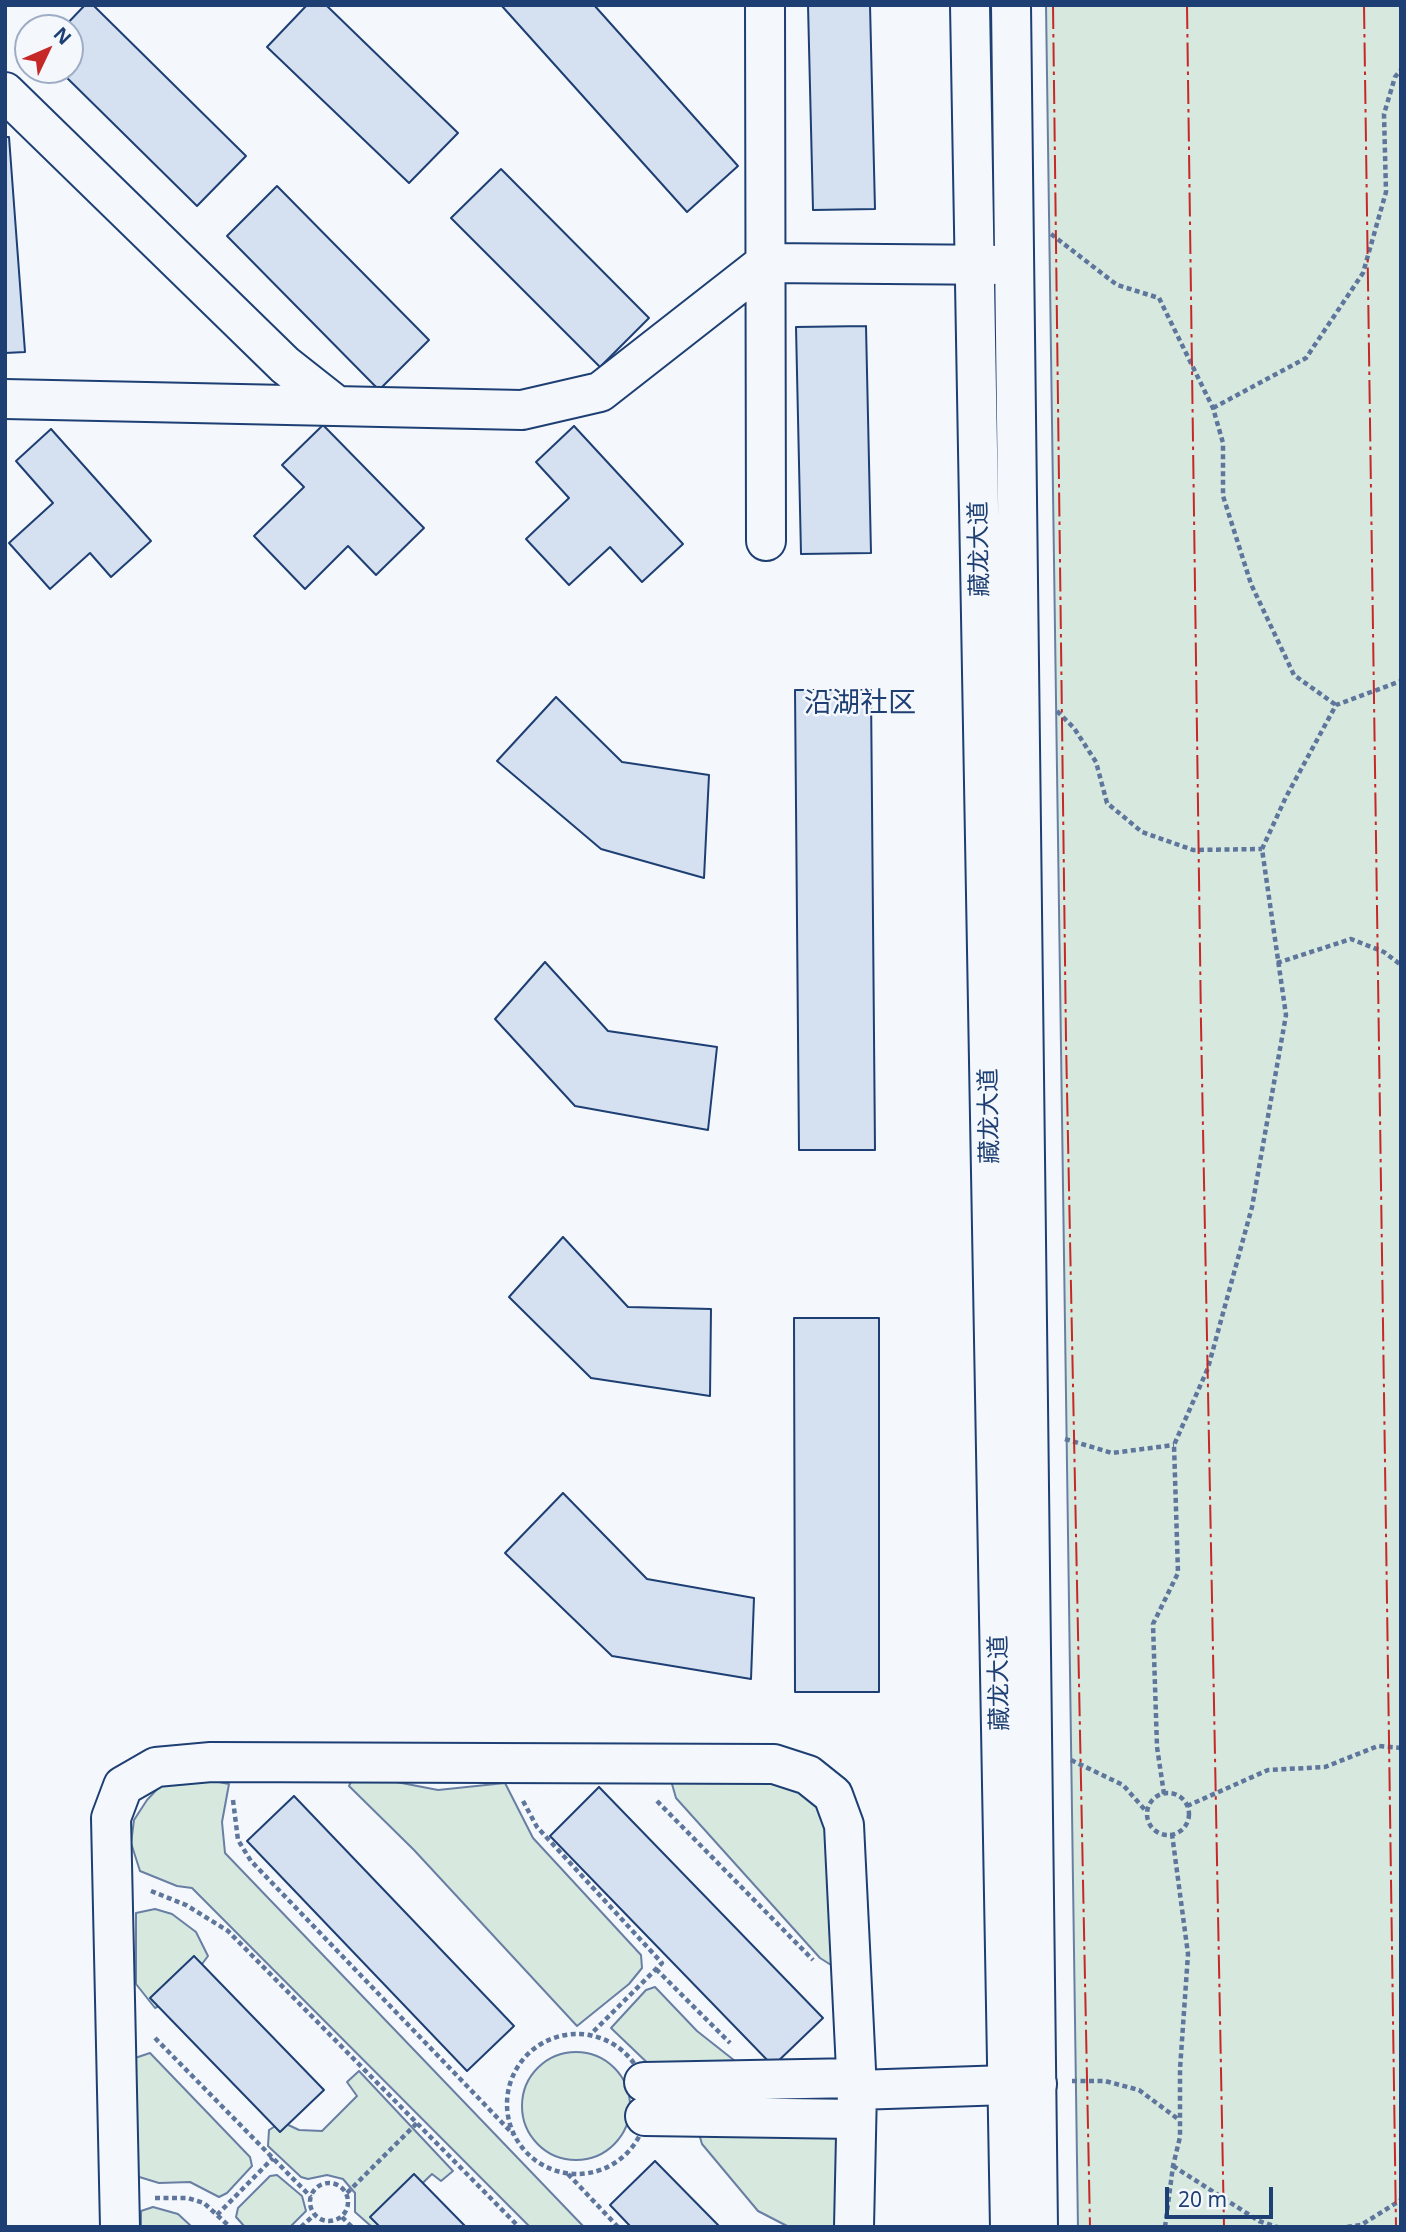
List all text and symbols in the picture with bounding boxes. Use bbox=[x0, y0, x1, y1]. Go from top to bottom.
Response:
north arrow bbox=[14, 14, 84, 84]
text: N bbox=[48, 21, 77, 50]
street label: 藏龙大道 bbox=[965, 501, 995, 597]
district label: 沿湖社区 bbox=[804, 687, 916, 721]
street label: 藏龙大道 bbox=[975, 1068, 1005, 1164]
street label: 藏龙大道 bbox=[985, 1635, 1015, 1731]
scale bar bbox=[1168, 2172, 1276, 2216]
text: 20 m bbox=[1178, 2185, 1227, 2213]

